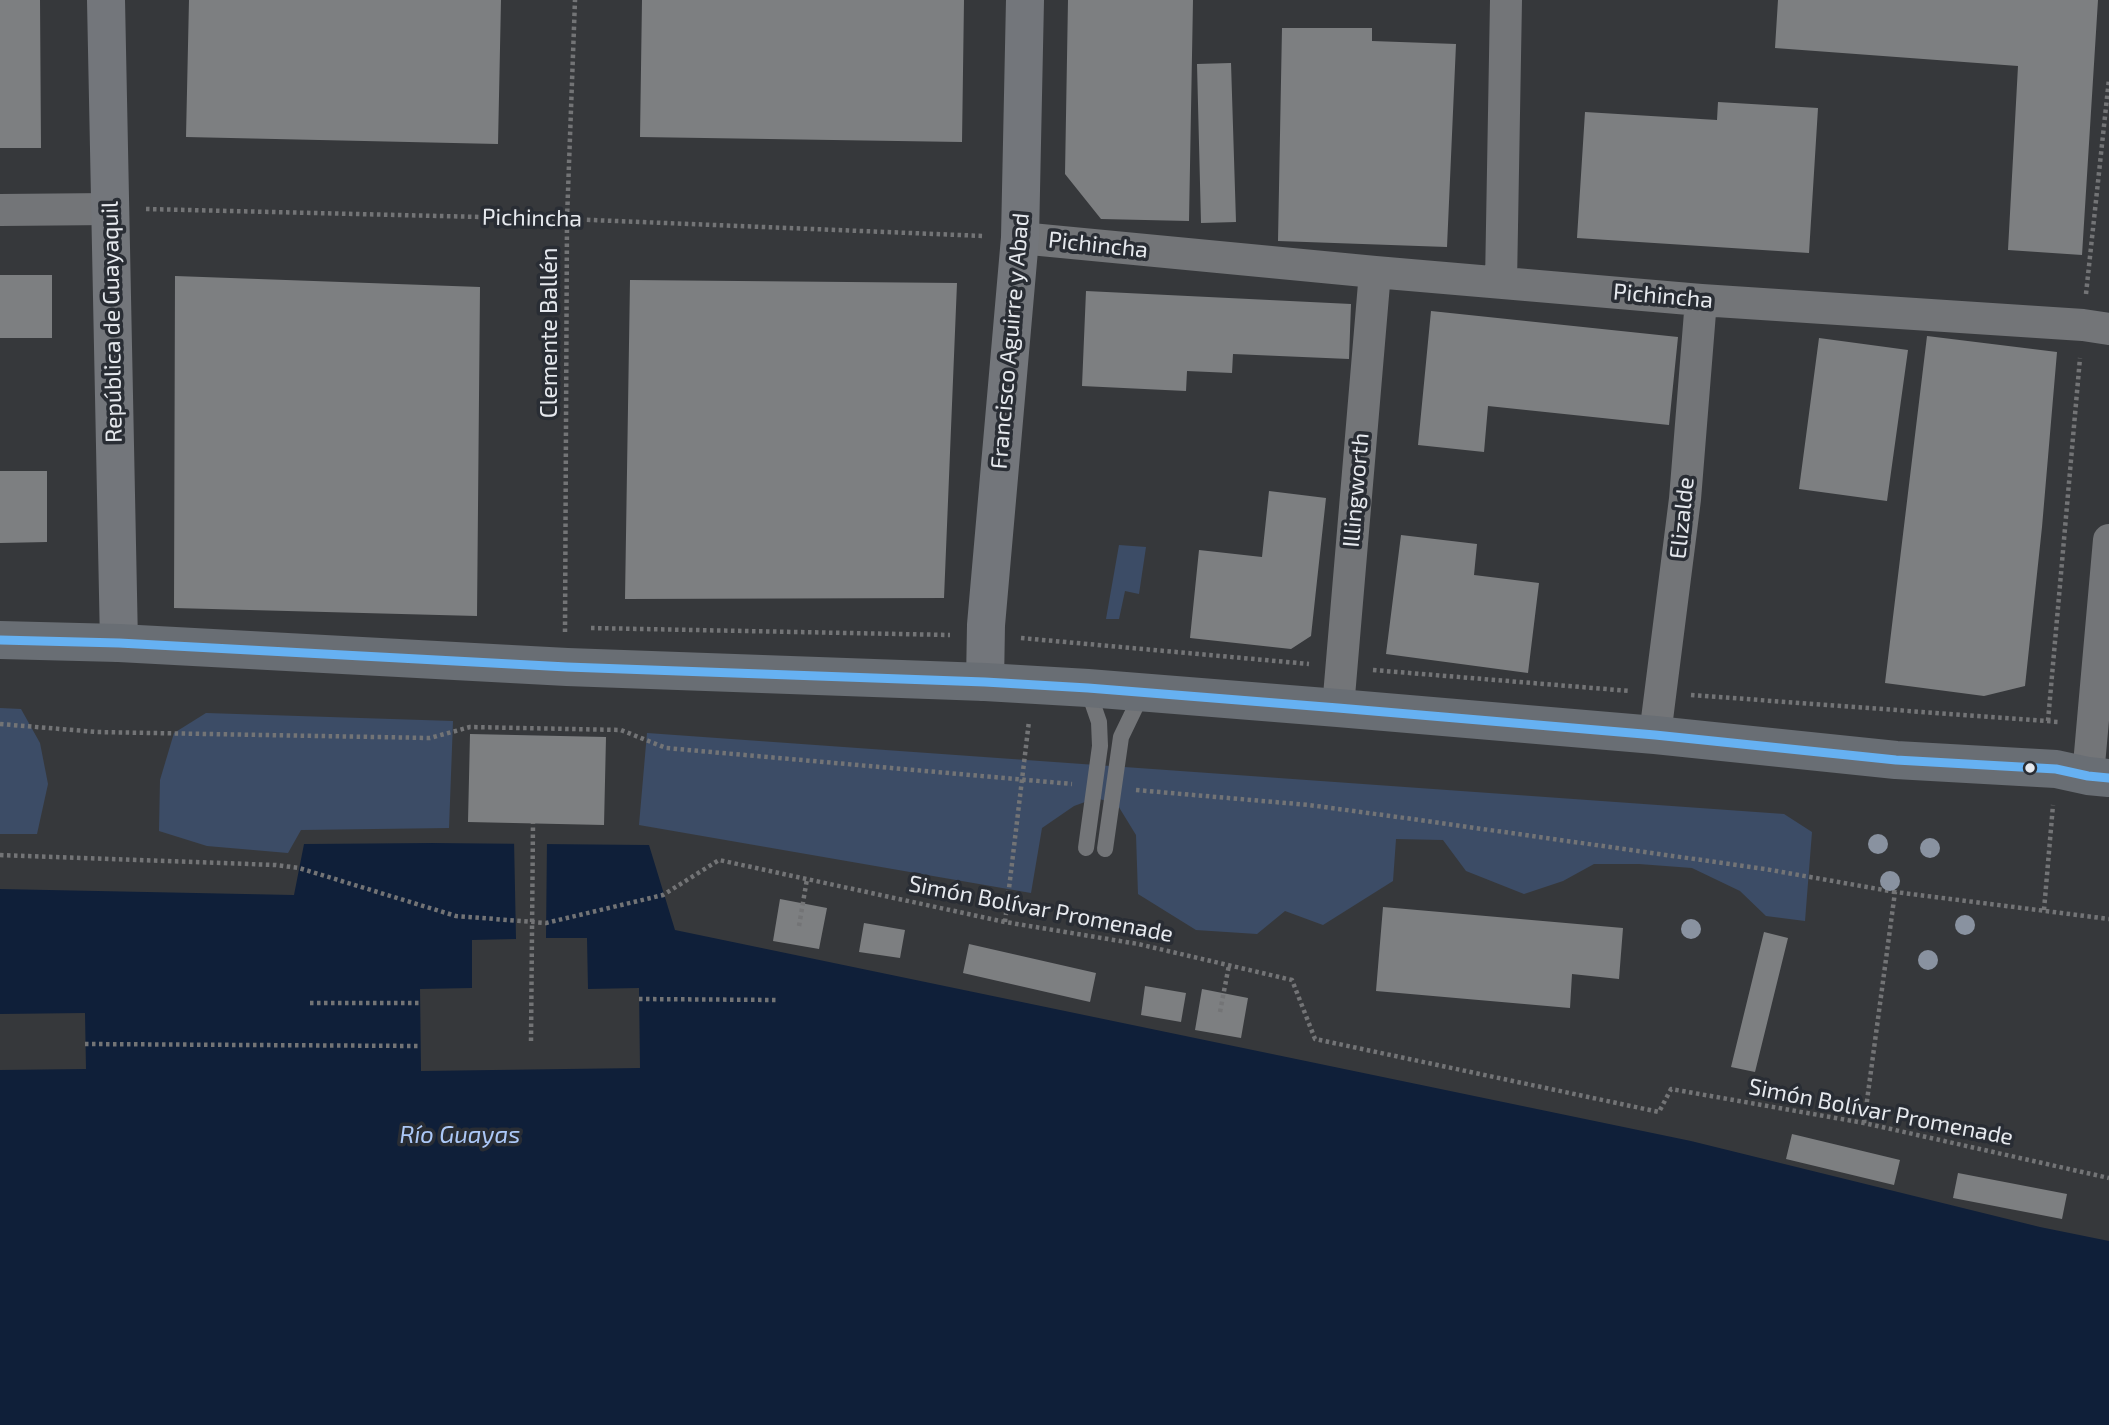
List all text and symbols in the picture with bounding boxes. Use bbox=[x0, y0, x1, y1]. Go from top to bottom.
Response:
street label: República de Guayaquil bbox=[96, 201, 128, 443]
street label: Pichincha bbox=[482, 203, 582, 233]
street label: Francisco Aguirre y Abad bbox=[985, 212, 1035, 470]
street label: Pichincha bbox=[1047, 226, 1149, 264]
street label: Clemente Ballén bbox=[535, 248, 563, 418]
street label: Pichincha bbox=[1612, 278, 1714, 314]
street label: Illingworth bbox=[1337, 432, 1375, 548]
street label: Elizalde bbox=[1664, 476, 1700, 560]
unlabelled marker bbox=[2023, 761, 2037, 775]
street label: Simón Bolívar Promenade bbox=[906, 870, 1176, 948]
street label: Simón Bolívar Promenade bbox=[1746, 1073, 2016, 1151]
water label: Río Guayas bbox=[400, 1121, 520, 1149]

